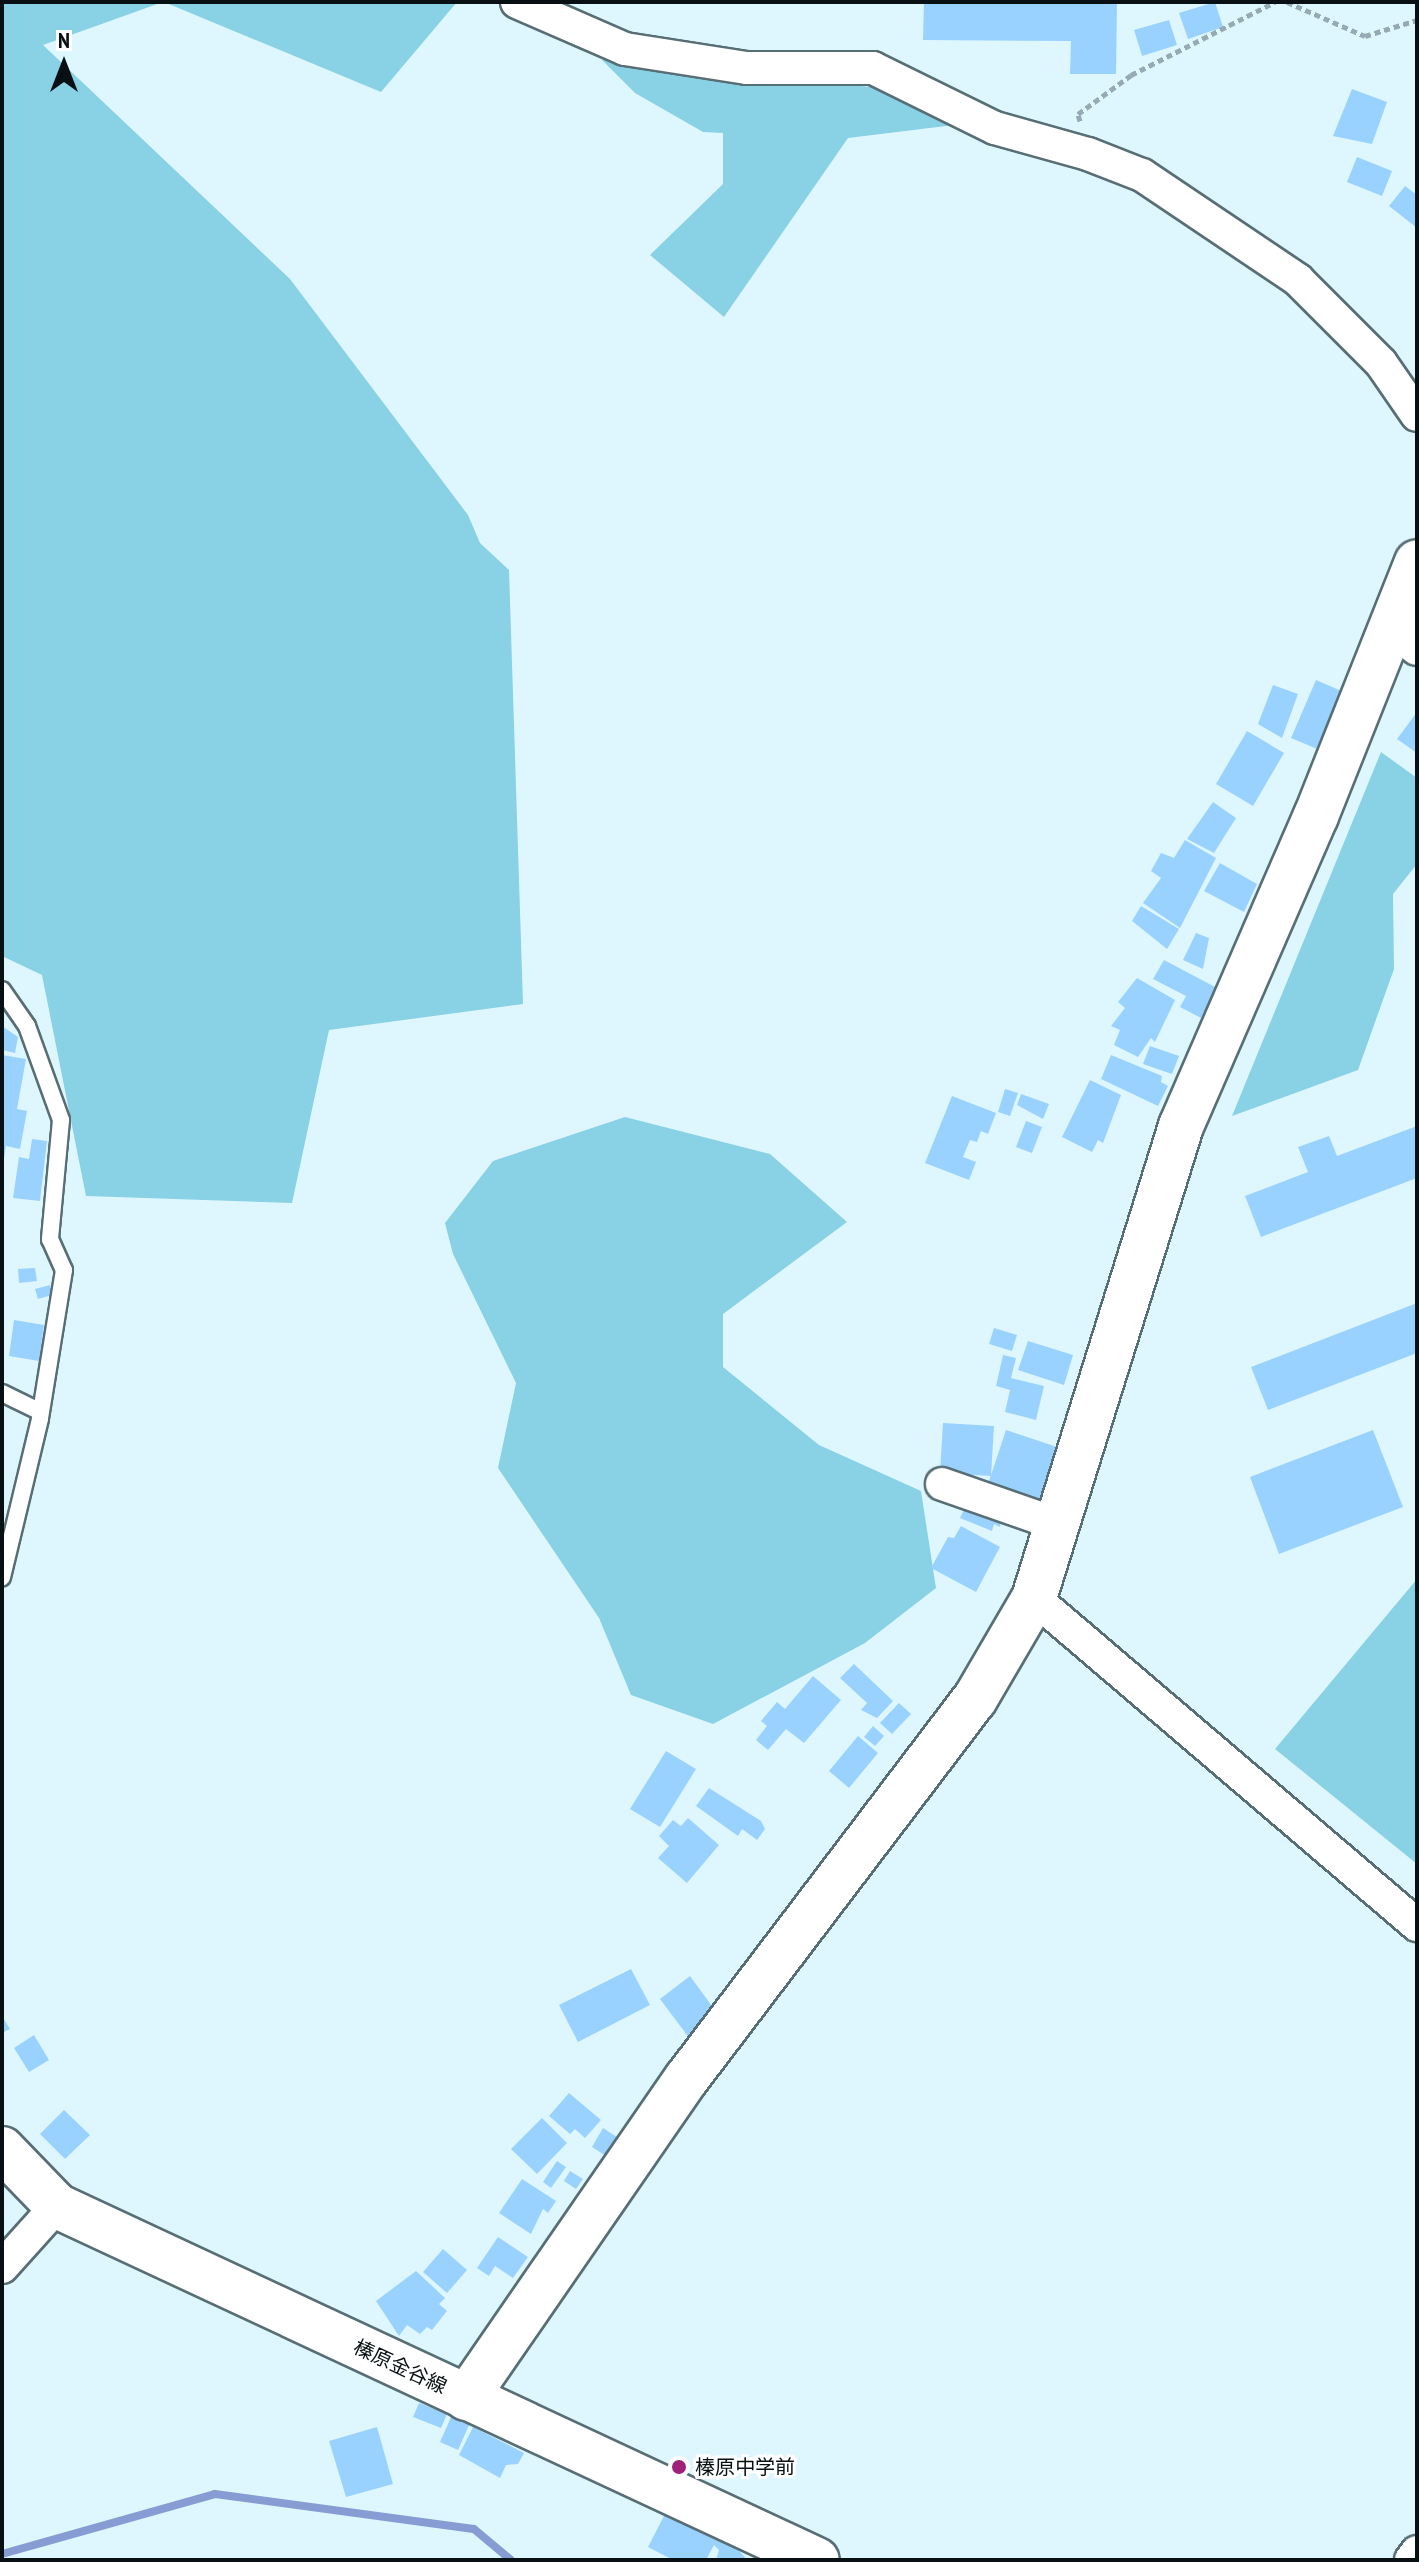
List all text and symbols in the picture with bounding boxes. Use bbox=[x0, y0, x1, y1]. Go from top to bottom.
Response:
north arrow bbox=[24, 24, 104, 104]
text: N bbox=[58, 26, 70, 54]
street label: 榛原金谷線 bbox=[350, 2335, 450, 2399]
place label: 榛原中学前 bbox=[695, 2455, 795, 2479]
marker: 榛原中学前 bbox=[670, 2458, 688, 2476]

